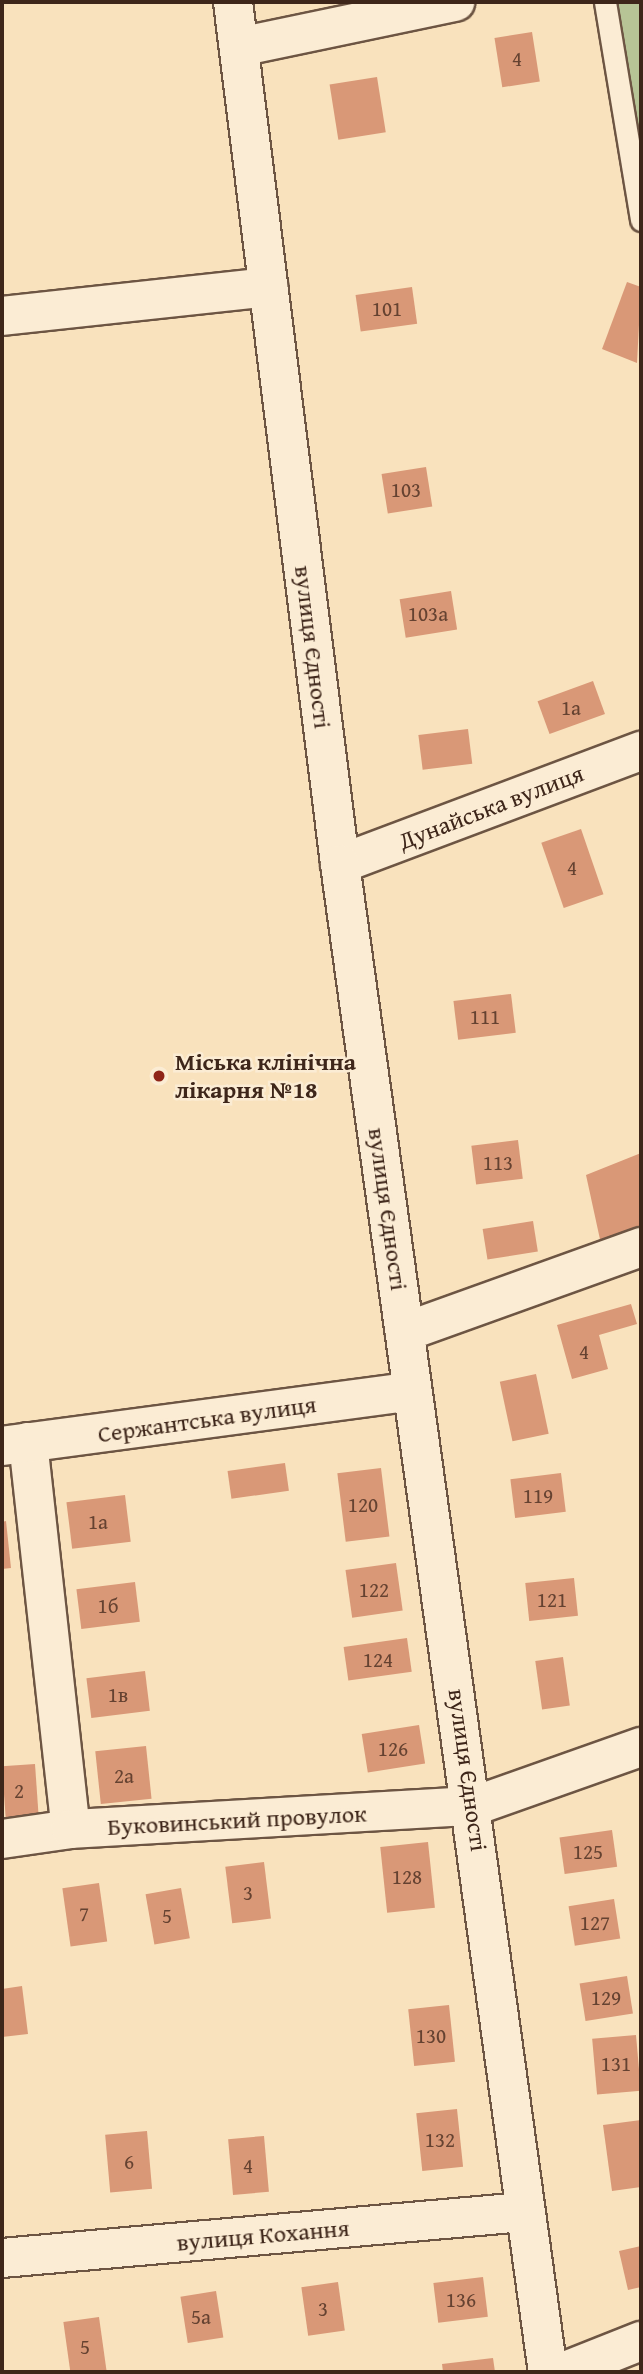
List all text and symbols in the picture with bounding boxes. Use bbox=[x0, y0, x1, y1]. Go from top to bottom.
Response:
house number: 4 bbox=[512, 46, 522, 72]
house number: 101 bbox=[372, 296, 402, 322]
house number: 103 bbox=[391, 477, 421, 503]
street label: вулиця Єдності bbox=[289, 564, 337, 730]
house number: 103а bbox=[408, 601, 448, 627]
house number: 1а bbox=[561, 695, 581, 721]
street label: Дунайська вулиця bbox=[395, 759, 587, 855]
house number: 4 bbox=[567, 855, 577, 881]
house number: 111 bbox=[470, 1004, 500, 1030]
place label: Міська клінічна лікарня №18 bbox=[175, 1048, 356, 1104]
marker: Міська клінічна лікарня №18 bbox=[149, 1066, 169, 1086]
street label: вулиця Єдності bbox=[362, 1126, 414, 1292]
house number: 113 bbox=[483, 1150, 513, 1176]
house number: 4 bbox=[579, 1339, 589, 1365]
street label: Сержантська вулиця bbox=[96, 1389, 318, 1449]
house number: 119 bbox=[523, 1483, 553, 1509]
house number: 120 bbox=[348, 1492, 378, 1518]
house number: 1а bbox=[88, 1509, 108, 1535]
house number: 122 bbox=[359, 1577, 389, 1603]
house number: 121 bbox=[537, 1587, 567, 1613]
house number: 1б bbox=[98, 1593, 118, 1619]
house number: 124 bbox=[363, 1647, 393, 1673]
house number: 1в bbox=[108, 1682, 128, 1708]
street label: вулиця Єдності bbox=[442, 1687, 494, 1853]
house number: 126 bbox=[378, 1736, 408, 1762]
house number: 2а bbox=[114, 1763, 134, 1789]
house number: 2 bbox=[14, 1778, 24, 1804]
street label: Буковинський провулок bbox=[107, 1799, 367, 1841]
house number: 125 bbox=[573, 1839, 603, 1865]
house number: 128 bbox=[392, 1864, 422, 1890]
house number: 3 bbox=[243, 1880, 253, 1906]
house number: 7 bbox=[79, 1901, 89, 1927]
house number: 5 bbox=[162, 1903, 172, 1929]
house number: 127 bbox=[580, 1910, 610, 1936]
house number: 129 bbox=[591, 1985, 621, 2011]
house number: 130 bbox=[416, 2023, 446, 2049]
house number: 131 bbox=[601, 2051, 631, 2077]
house number: 132 bbox=[425, 2127, 455, 2153]
house number: 6 bbox=[124, 2149, 134, 2175]
house number: 4 bbox=[243, 2153, 253, 2179]
street label: вулиця Кохання bbox=[176, 2213, 350, 2257]
house number: 136 bbox=[446, 2287, 476, 2313]
house number: 3 bbox=[318, 2296, 328, 2322]
house number: 5а bbox=[191, 2304, 211, 2330]
house number: 5 bbox=[80, 2334, 90, 2360]

